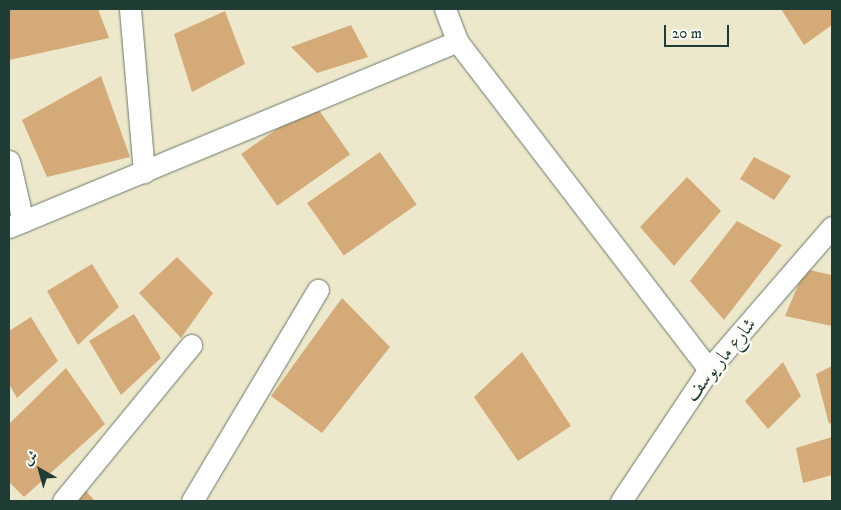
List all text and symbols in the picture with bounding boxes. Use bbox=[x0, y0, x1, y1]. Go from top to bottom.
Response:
scale bar bbox=[666, 15, 731, 47]
text: 20 m bbox=[672, 24, 702, 43]
street label: شارع مار يوسف bbox=[681, 314, 761, 406]
north arrow bbox=[15, 445, 65, 495]
text: ش bbox=[20, 447, 42, 470]

